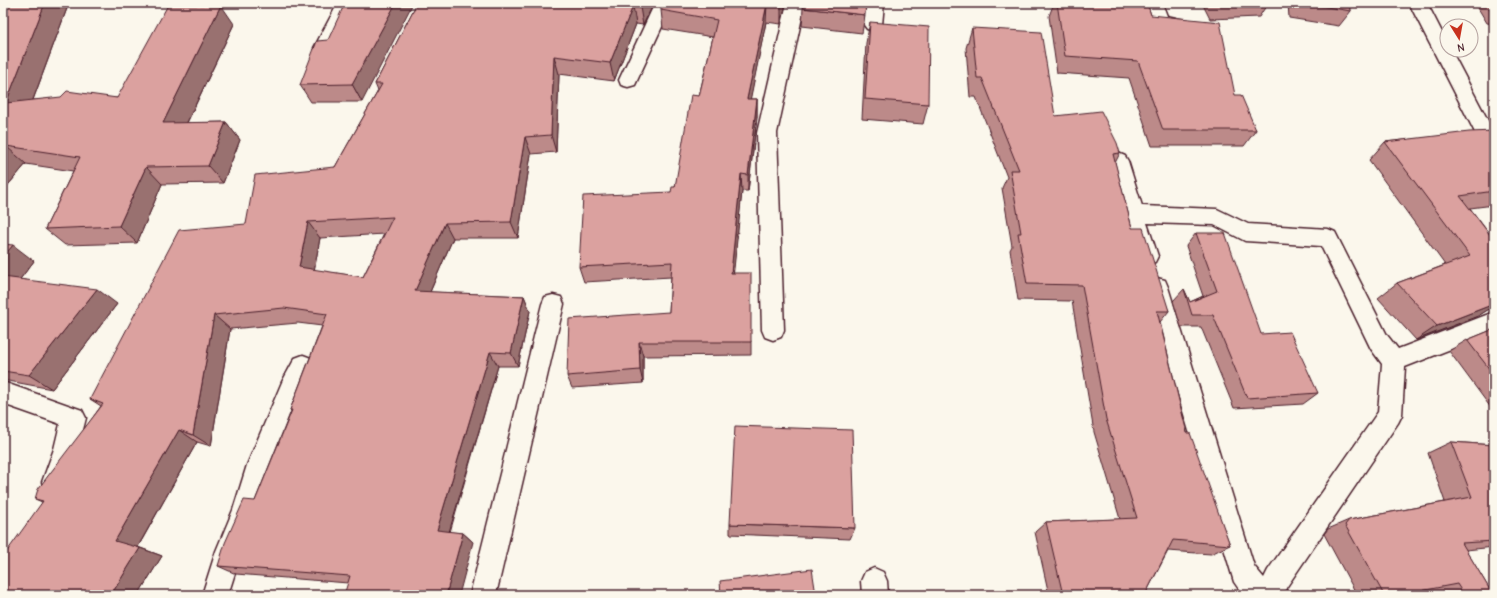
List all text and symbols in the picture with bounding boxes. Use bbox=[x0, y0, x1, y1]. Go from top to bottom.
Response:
north arrow bbox=[1439, 18, 1479, 58]
text: N bbox=[1456, 40, 1466, 54]

